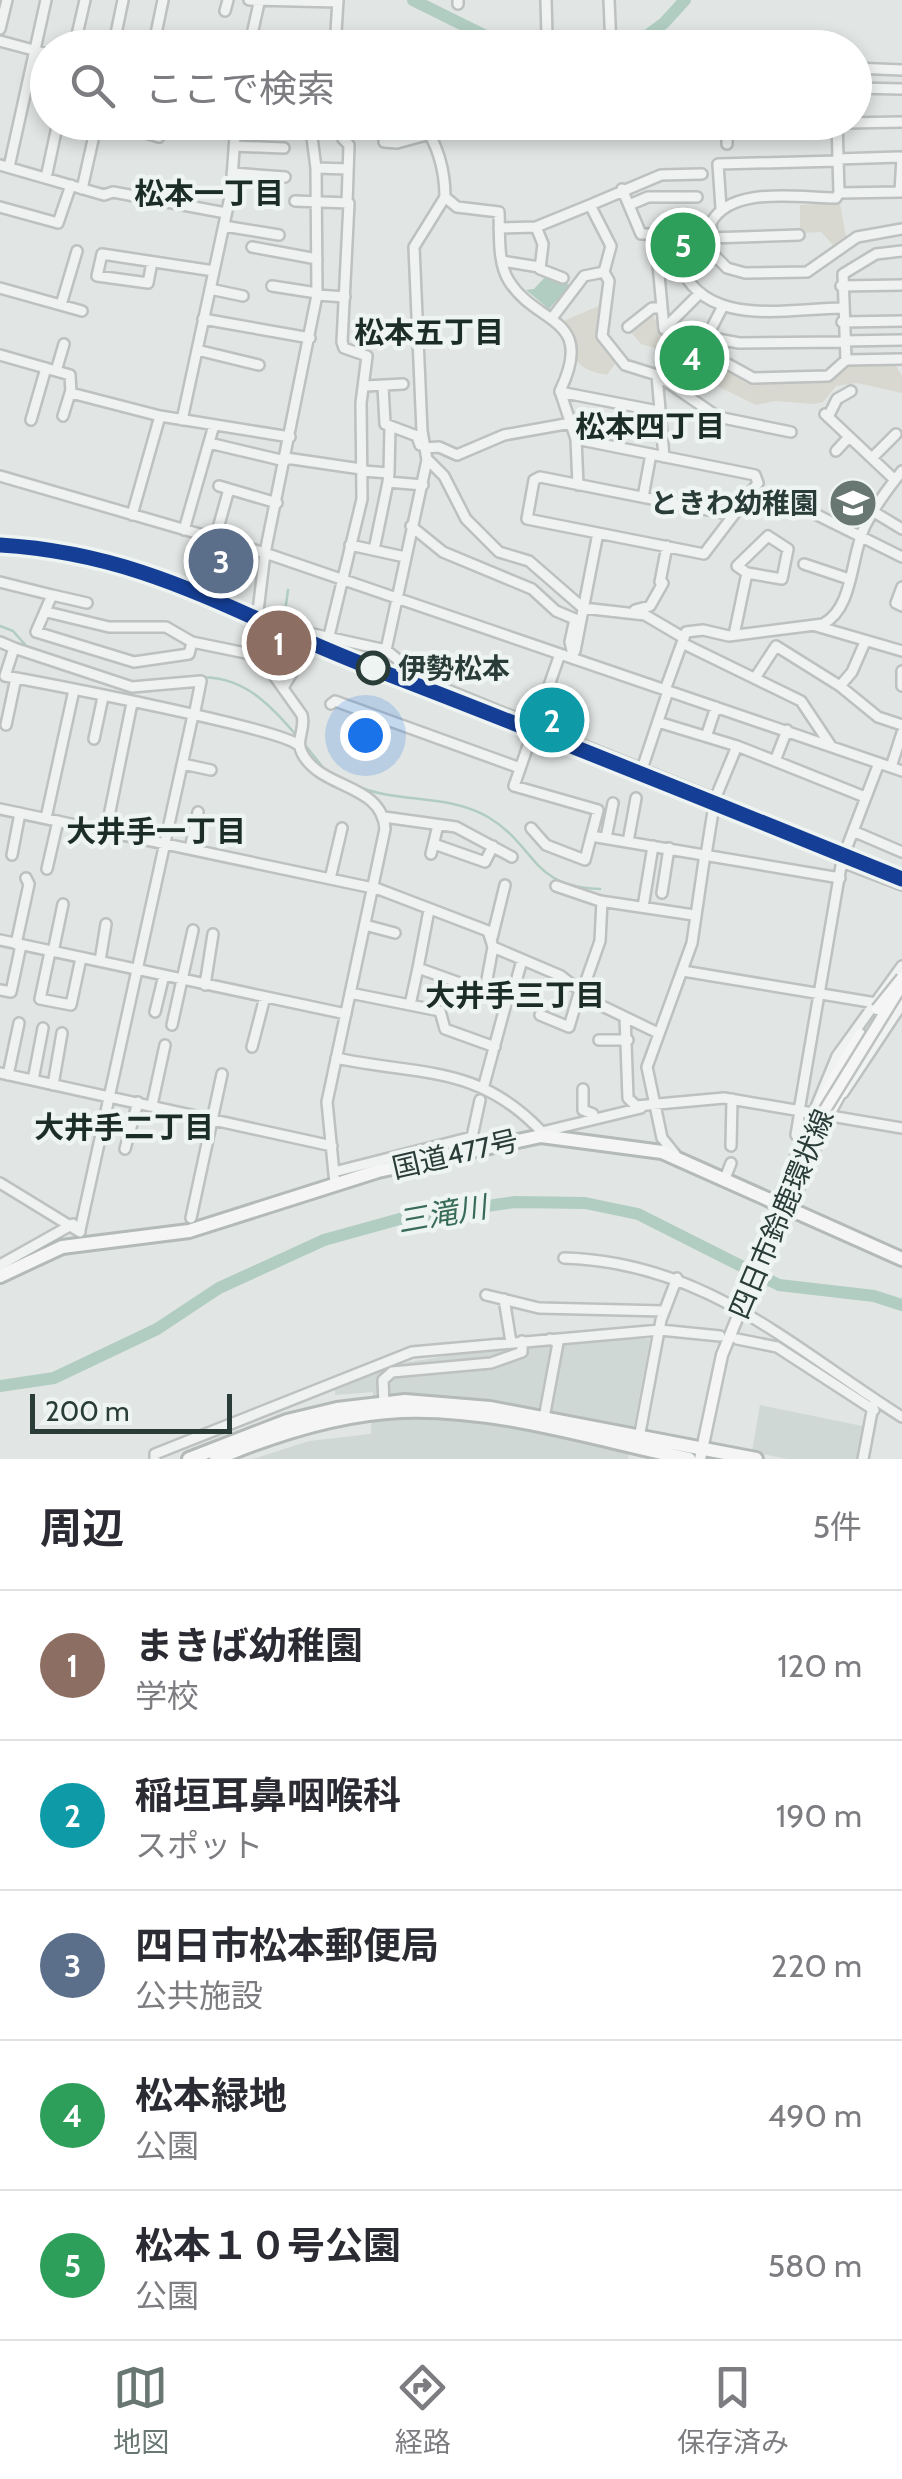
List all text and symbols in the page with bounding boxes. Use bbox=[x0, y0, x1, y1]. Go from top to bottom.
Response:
search box bbox=[30, 30, 872, 140]
icon: search bbox=[65, 58, 120, 113]
text: ここで検索 bbox=[145, 65, 335, 112]
district label: 松本一丁目 bbox=[134, 175, 284, 212]
pin: 5 bbox=[650, 208, 716, 282]
district label: 松本五丁目 bbox=[354, 314, 504, 351]
pin: 4 bbox=[660, 320, 724, 396]
district label: 松本四丁目 bbox=[575, 408, 725, 445]
school or university icon: ときわ幼稚園 bbox=[827, 477, 879, 529]
place label: ときわ幼稚園 bbox=[650, 486, 818, 520]
pin: 3 bbox=[188, 524, 254, 598]
pin: 1 bbox=[246, 606, 312, 680]
place label: 伊勢松本 bbox=[398, 651, 510, 685]
marker: 伊勢松本 bbox=[357, 652, 389, 684]
pin: 2 bbox=[520, 682, 584, 758]
your location bbox=[340, 710, 391, 761]
district label: 大井手一丁目 bbox=[66, 813, 246, 850]
district label: 大井手三丁目 bbox=[425, 977, 605, 1014]
street label: 四日市鈴鹿環状線 bbox=[722, 1104, 840, 1324]
district label: 大井手二丁目 bbox=[34, 1109, 214, 1146]
street label: 国道477号 bbox=[389, 1123, 521, 1185]
water label: 三滝川 bbox=[394, 1187, 492, 1240]
scale bar bbox=[30, 1389, 232, 1434]
text: 200 m bbox=[45, 1394, 130, 1428]
text: 周辺 bbox=[40, 1502, 124, 1554]
text: 5件 bbox=[813, 1507, 862, 1546]
text: まきば幼稚園 bbox=[135, 1622, 363, 1669]
text: 1 bbox=[67, 1646, 78, 1685]
text: 120 m bbox=[777, 1646, 862, 1685]
text: 学校 bbox=[135, 1676, 199, 1715]
text: 稲垣耳鼻咽喉科 bbox=[135, 1772, 401, 1819]
text: 2 bbox=[64, 1796, 81, 1835]
text: 190 m bbox=[776, 1796, 862, 1835]
text: スポット bbox=[135, 1826, 263, 1865]
text: 四日市松本郵便局 bbox=[135, 1922, 439, 1969]
text: 3 bbox=[64, 1946, 81, 1985]
text: 220 m bbox=[771, 1946, 862, 1985]
text: 公共施設 bbox=[135, 1976, 263, 2015]
text: 松本緑地 bbox=[135, 2072, 287, 2119]
text: 4 bbox=[63, 2096, 82, 2135]
text: 490 m bbox=[768, 2096, 862, 2135]
text: 公園 bbox=[135, 2126, 199, 2165]
text: 松本１０号公園 bbox=[135, 2222, 401, 2269]
text: 5 bbox=[64, 2246, 81, 2285]
text: 580 m bbox=[768, 2246, 862, 2285]
text: 公園 bbox=[135, 2276, 199, 2315]
tab: 地図 bbox=[113, 2360, 169, 2460]
tab: 経路 bbox=[395, 2360, 451, 2460]
tab: 保存済み bbox=[677, 2360, 789, 2460]

